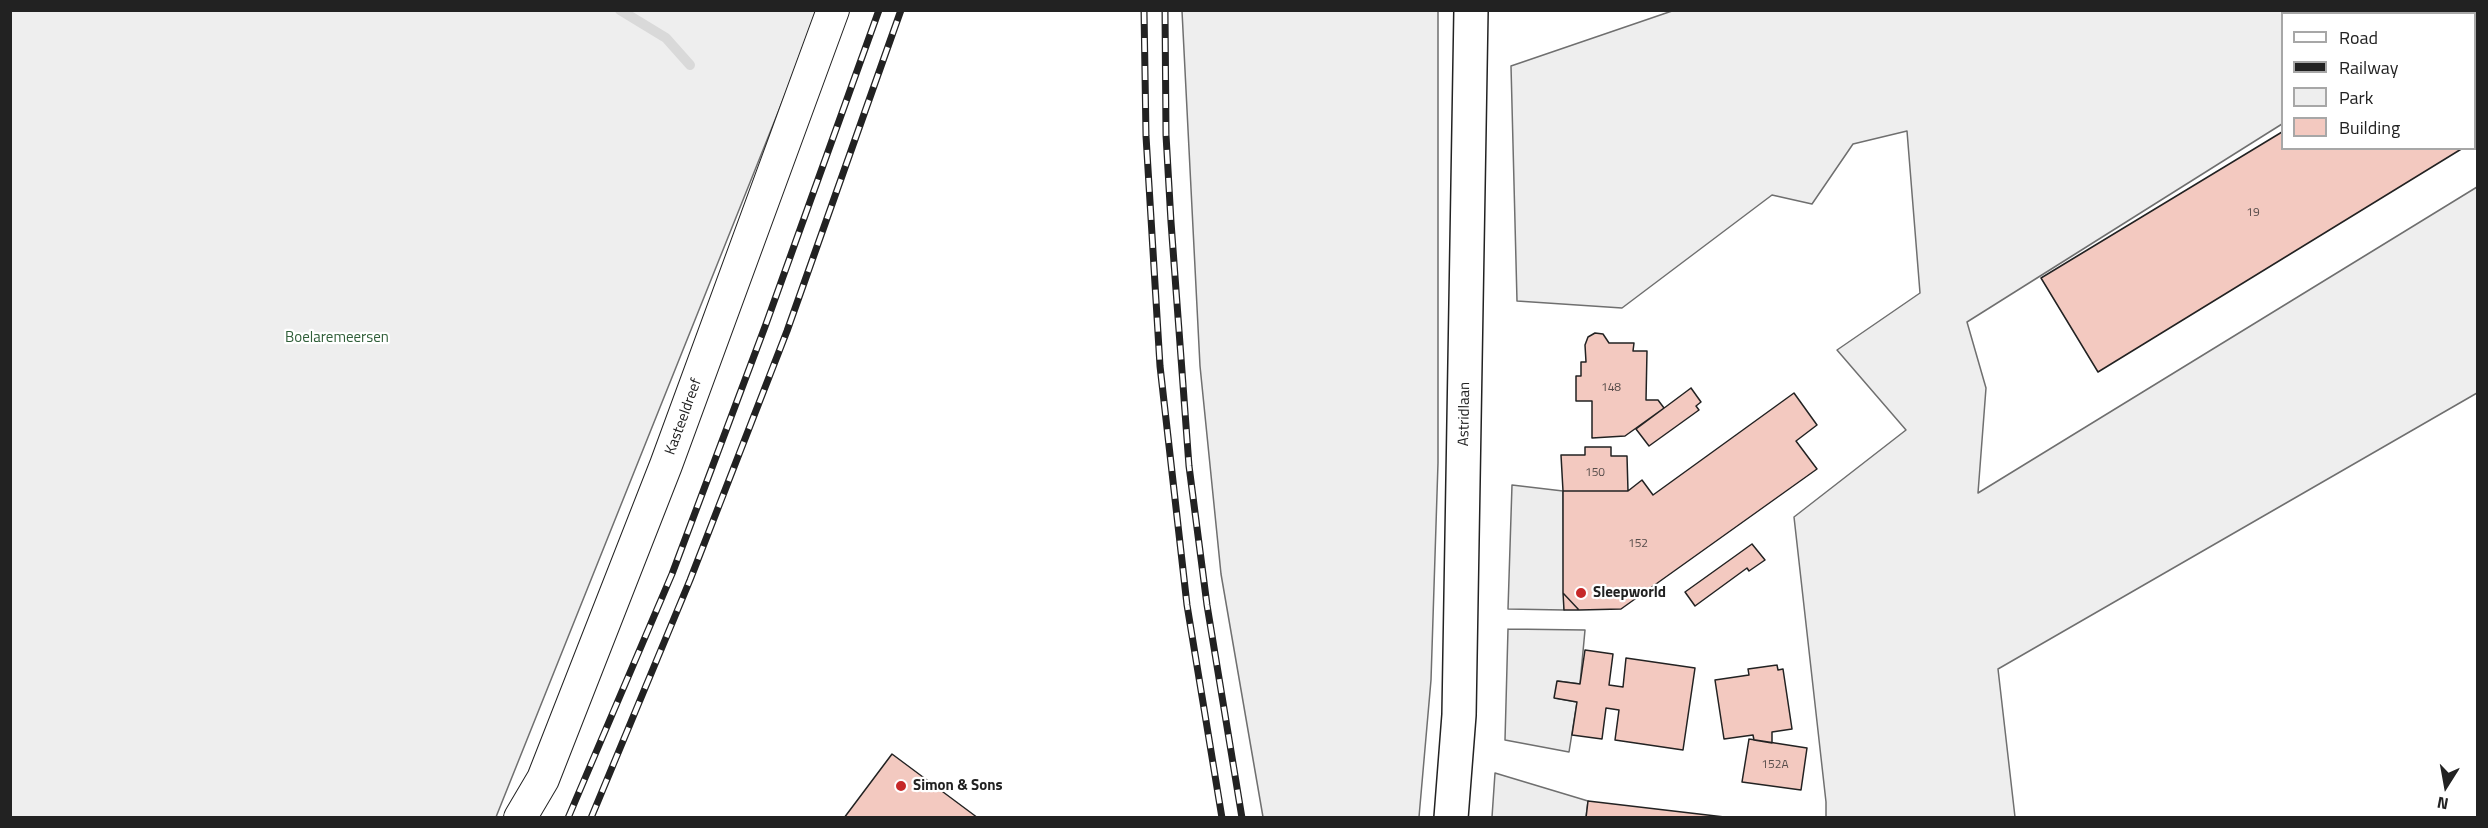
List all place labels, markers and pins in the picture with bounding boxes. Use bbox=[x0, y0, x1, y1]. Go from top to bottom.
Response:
place label: Sleepworld bbox=[1593, 584, 1666, 602]
marker: Sleepworld bbox=[1574, 586, 1588, 600]
place label: Simon & Sons bbox=[913, 777, 1003, 795]
marker: Simon & Sons bbox=[894, 779, 908, 793]

